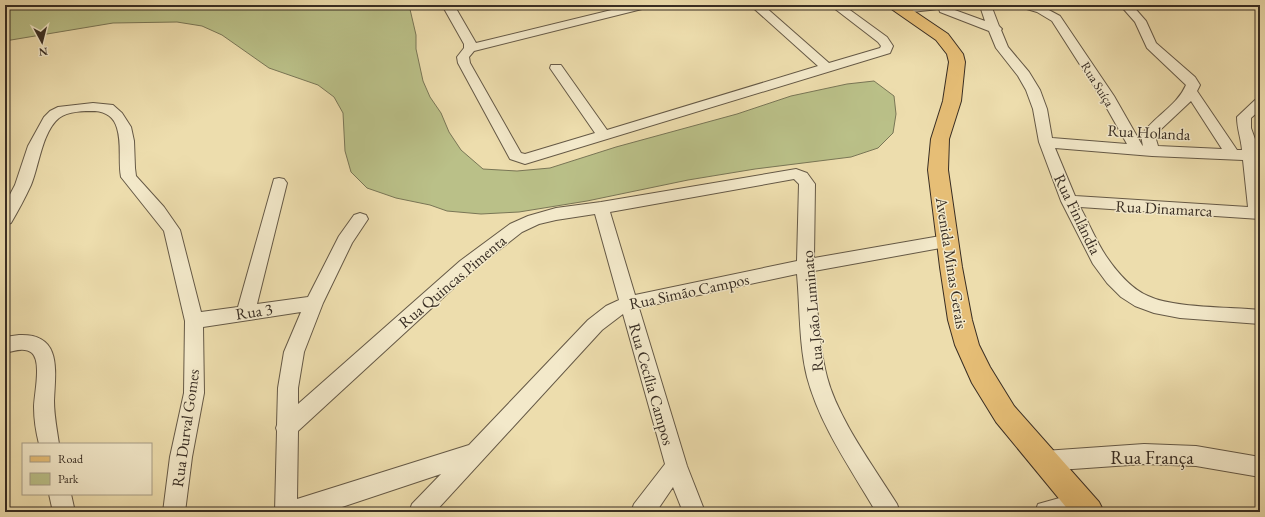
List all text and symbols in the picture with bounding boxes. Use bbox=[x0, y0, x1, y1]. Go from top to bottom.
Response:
north arrow bbox=[22, 22, 62, 62]
text: N bbox=[38, 44, 48, 59]
street label: Rua Suíça bbox=[1077, 58, 1119, 111]
street label: Rua Holanda bbox=[1107, 120, 1192, 145]
street label: Rua Finlândia bbox=[1049, 170, 1106, 258]
street label: Avenida Minas Gerais bbox=[931, 195, 972, 330]
street label: Rua Dinamarca bbox=[1115, 195, 1214, 222]
street label: Rua Quincas Pimenta bbox=[394, 230, 511, 333]
street label: Rua João Luminato bbox=[797, 249, 828, 373]
street label: Rua Simão Campos bbox=[627, 269, 751, 314]
street label: Rua 3 bbox=[234, 298, 274, 325]
street label: Rua Cecília Campos bbox=[624, 321, 679, 448]
street label: Rua Durval Gomes bbox=[167, 368, 204, 488]
legend bbox=[22, 443, 152, 495]
street label: Rua França bbox=[1110, 445, 1194, 470]
text: Road bbox=[58, 451, 84, 467]
text: Park bbox=[58, 471, 79, 487]

